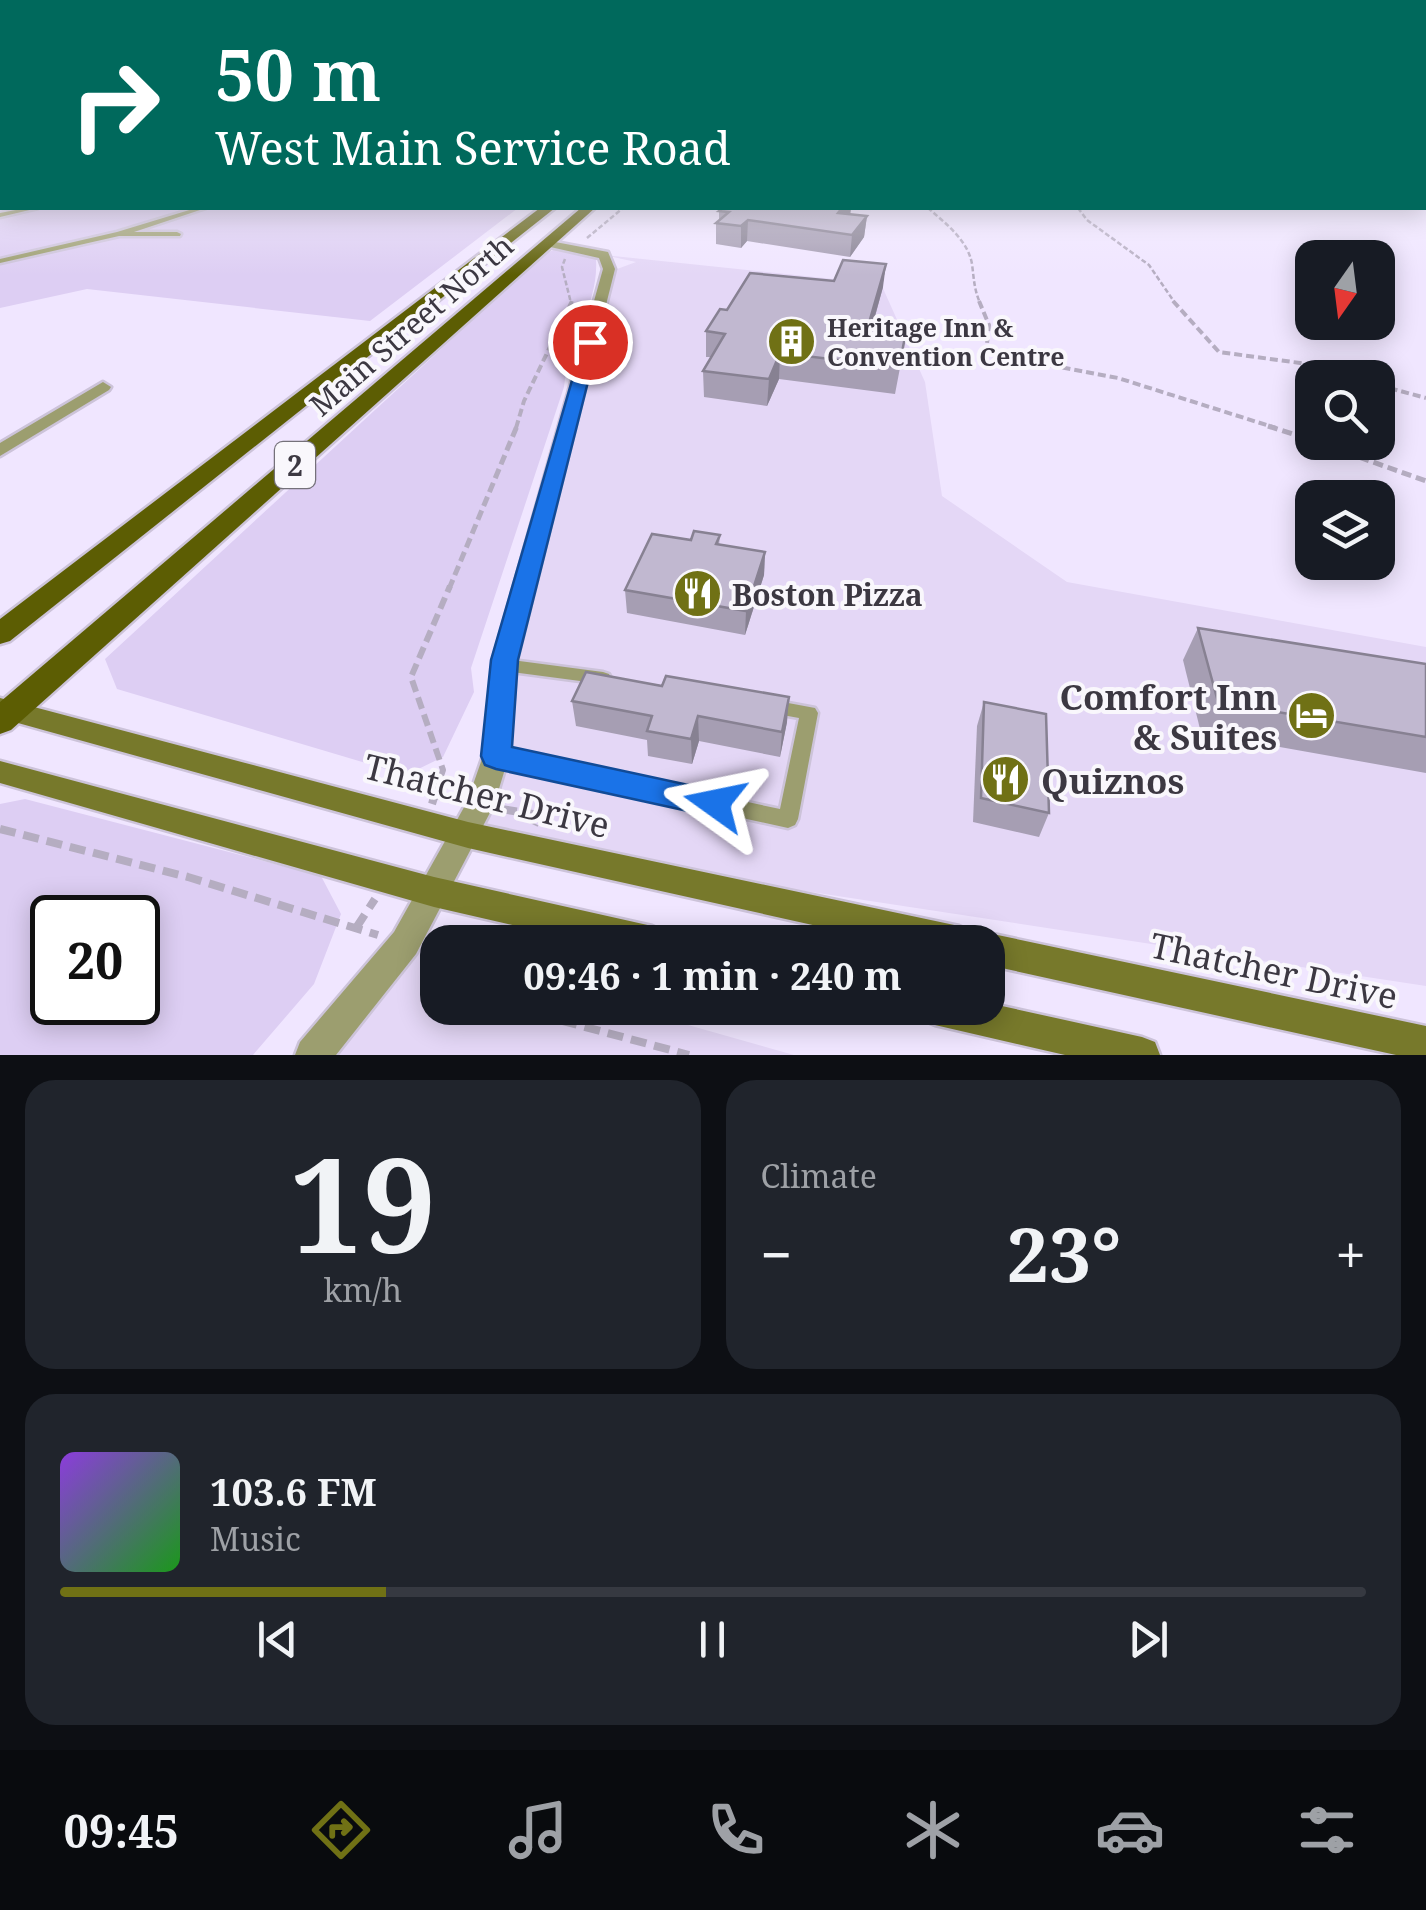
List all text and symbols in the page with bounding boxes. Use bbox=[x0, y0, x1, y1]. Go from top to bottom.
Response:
text: 50 m bbox=[215, 26, 381, 122]
icon: right bbox=[50, 40, 180, 170]
text: West Main Service Road bbox=[215, 117, 731, 178]
street label: Main Street North bbox=[300, 225, 522, 425]
north arrow bbox=[1295, 240, 1395, 340]
map controls bbox=[1295, 240, 1395, 580]
pin bbox=[548, 300, 633, 385]
place label: Heritage Inn & Convention Centre bbox=[827, 310, 1065, 373]
icon: arrive bbox=[563, 315, 618, 370]
building icon: Heritage Inn & Convention Centre bbox=[766, 315, 818, 367]
button: search bbox=[1295, 360, 1395, 460]
road number: 2 bbox=[275, 442, 315, 488]
button: layers bbox=[1295, 480, 1395, 580]
restaurant icon: Boston Pizza bbox=[671, 568, 723, 620]
place label: Boston Pizza bbox=[732, 574, 923, 615]
place label: Comfort Inn & Suites bbox=[1060, 673, 1277, 760]
hotel icon: Comfort Inn & Suites bbox=[1286, 690, 1338, 742]
street label: Thatcher Drive bbox=[359, 742, 615, 848]
position arrow bbox=[663, 751, 767, 855]
restaurant icon: Quiznos bbox=[980, 754, 1032, 806]
place label: Quiznos bbox=[1041, 757, 1184, 804]
speed limit sign: 20 bbox=[30, 895, 160, 1025]
street label: Thatcher Drive bbox=[1146, 921, 1402, 1019]
text: 09:46 · 1 min · 240 m bbox=[523, 949, 902, 1001]
text: 19 bbox=[289, 1114, 436, 1291]
text: Climate bbox=[761, 1154, 877, 1197]
text: 23° bbox=[1006, 1202, 1121, 1304]
text: − bbox=[761, 1216, 792, 1291]
text: + bbox=[1335, 1216, 1366, 1291]
text: km/h bbox=[324, 1268, 402, 1311]
text: 103.6 FM bbox=[210, 1465, 377, 1517]
text: Music bbox=[210, 1517, 301, 1560]
icon: previous bbox=[250, 1612, 305, 1667]
icon: pause bbox=[685, 1612, 740, 1667]
icon: next bbox=[1121, 1612, 1176, 1667]
icon: directions bbox=[306, 1795, 376, 1865]
icon: music bbox=[503, 1795, 573, 1865]
icon: phone bbox=[701, 1795, 771, 1865]
icon: climate bbox=[898, 1795, 968, 1865]
icon: car bbox=[1095, 1795, 1165, 1865]
icon: filters bbox=[1292, 1795, 1362, 1865]
text: 09:45 bbox=[64, 1800, 179, 1861]

